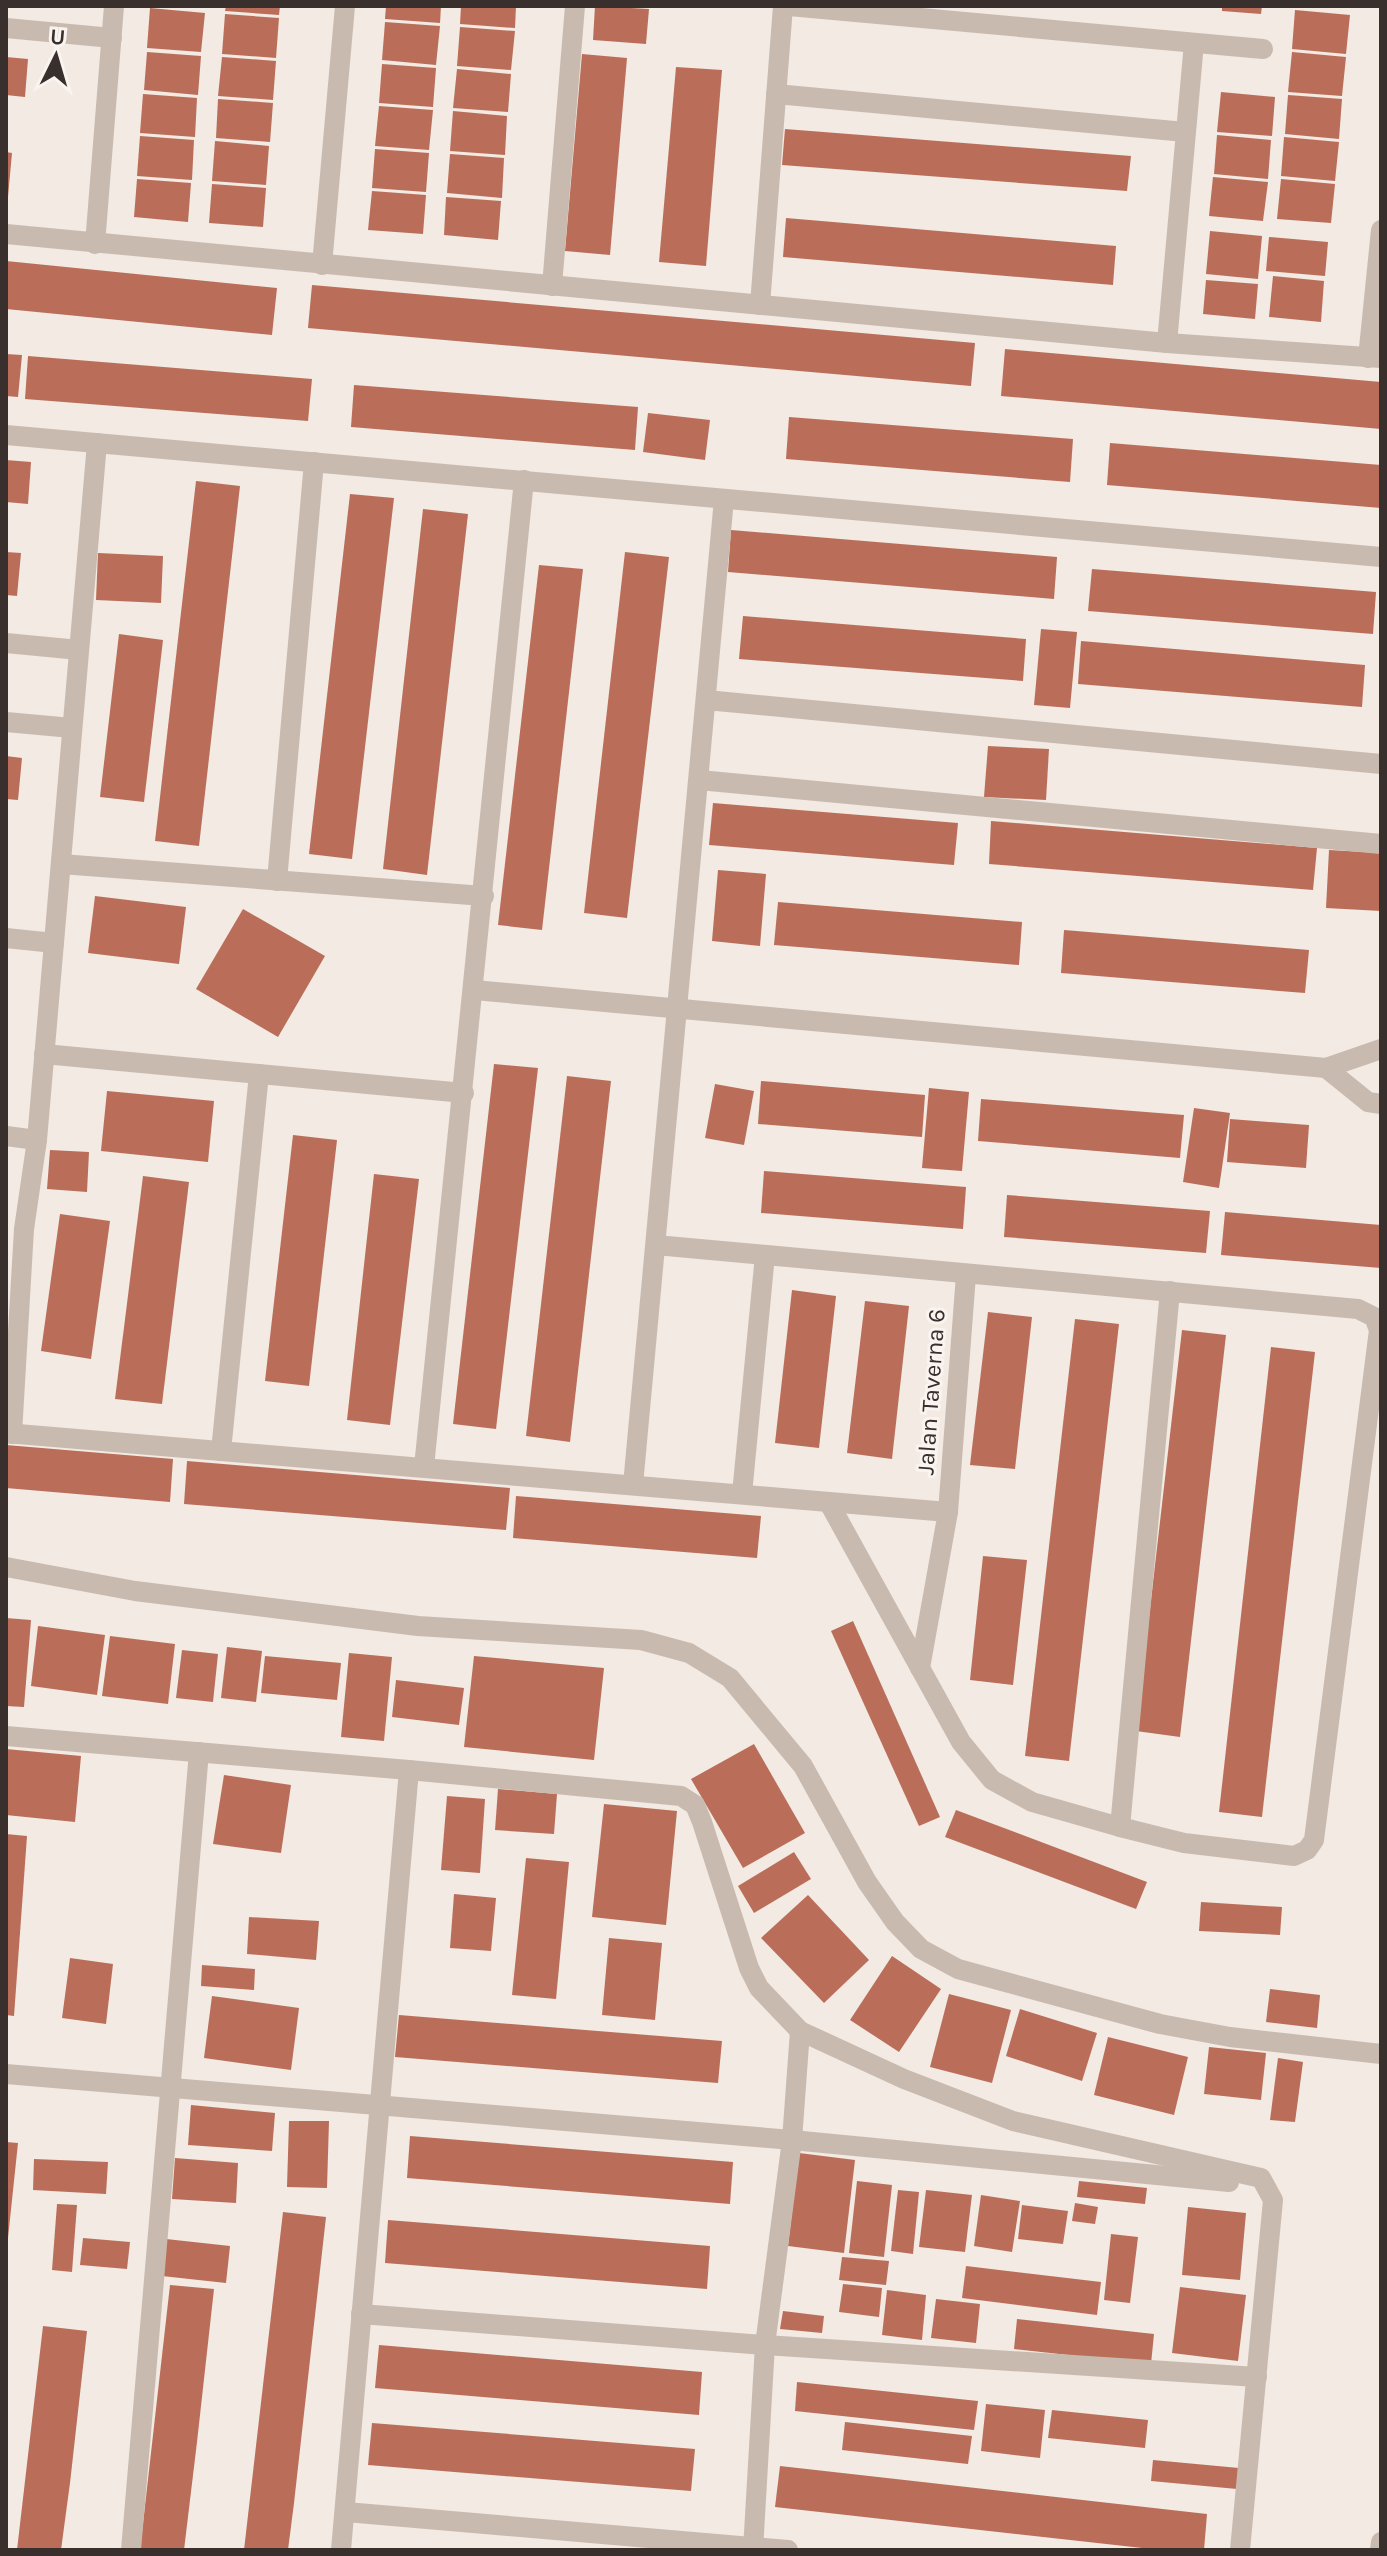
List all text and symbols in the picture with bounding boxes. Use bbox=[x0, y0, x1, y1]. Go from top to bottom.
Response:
north arrow bbox=[16, 16, 96, 96]
text: U bbox=[49, 23, 66, 51]
street label: Jalan Taverna 6 bbox=[911, 1308, 951, 1476]

